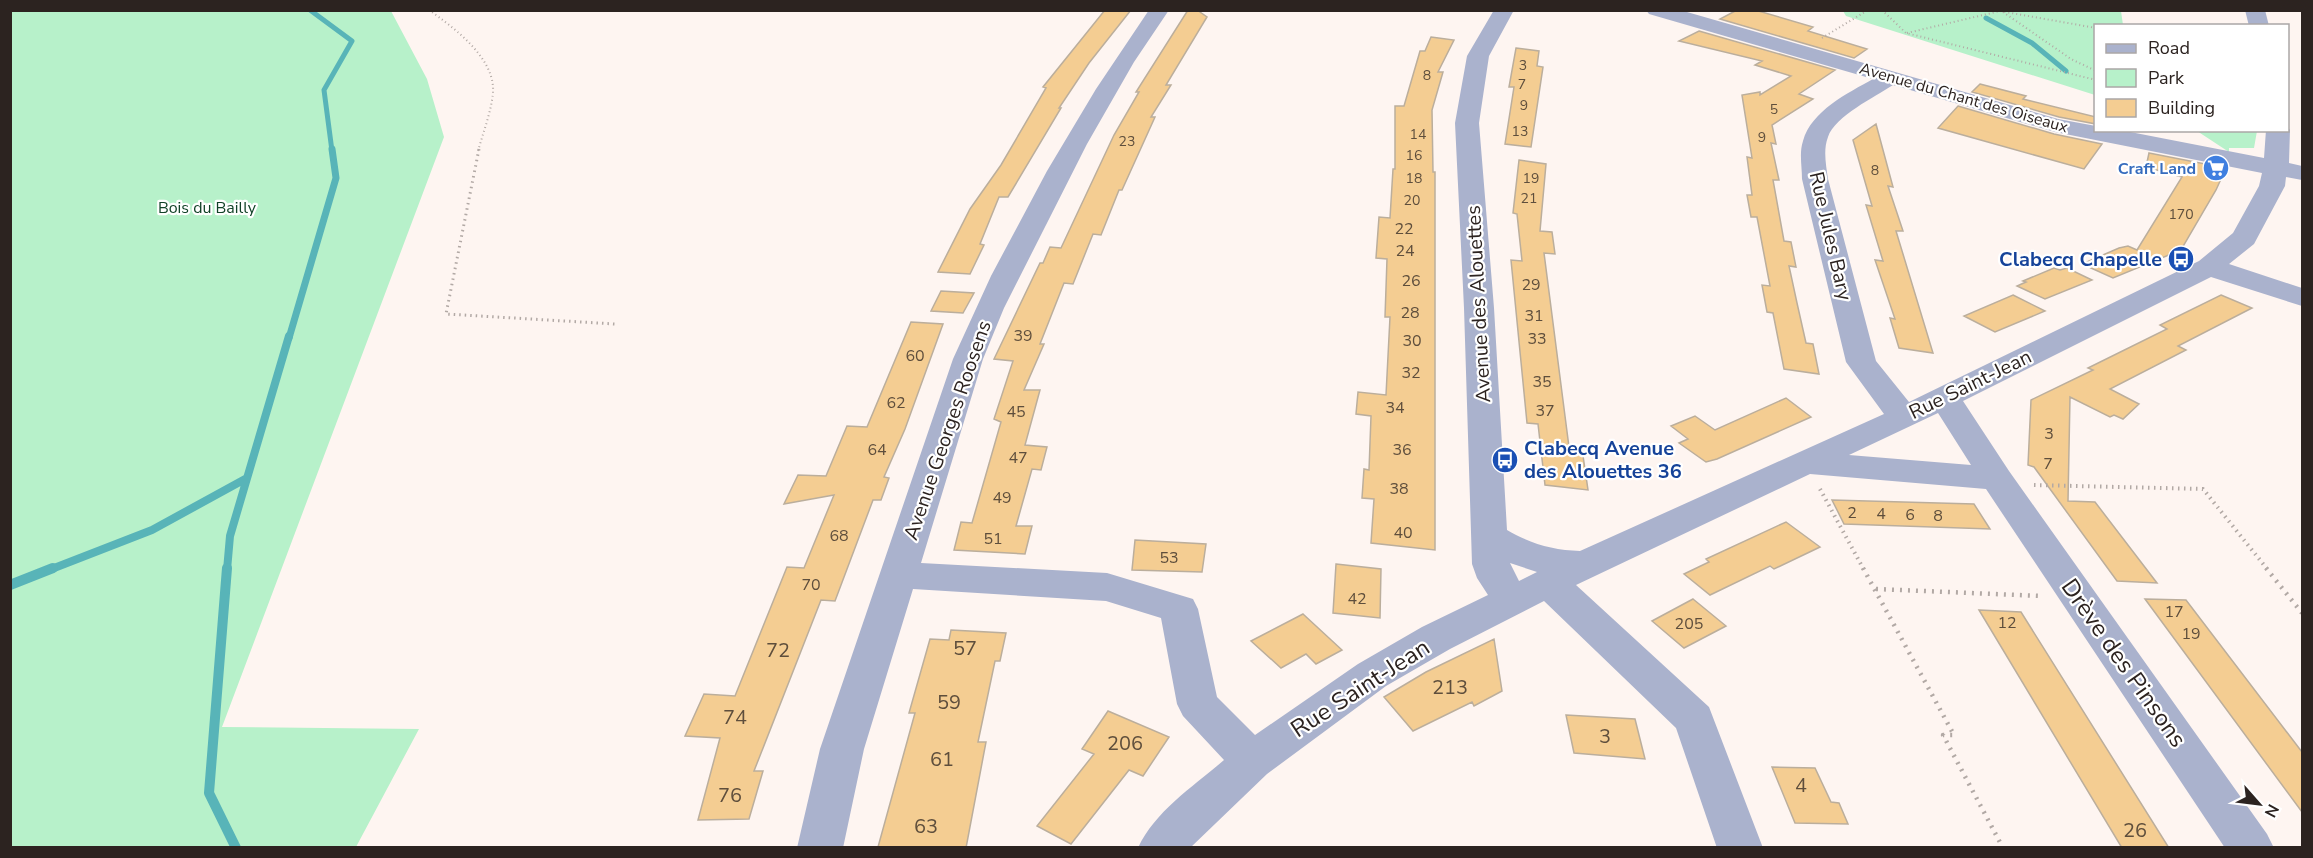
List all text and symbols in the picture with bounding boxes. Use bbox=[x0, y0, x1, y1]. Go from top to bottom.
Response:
legend bbox=[2094, 24, 2289, 132]
text: Road bbox=[2148, 36, 2190, 60]
house number: 3 bbox=[1519, 56, 1527, 75]
street label: Avenue du Chant des Oiseaux bbox=[1857, 58, 2071, 138]
house number: 8 bbox=[1423, 66, 1431, 85]
text: Park bbox=[2148, 66, 2185, 90]
house number: 7 bbox=[1518, 75, 1526, 94]
house number: 9 bbox=[1520, 96, 1528, 115]
text: Building bbox=[2148, 96, 2215, 120]
house number: 5 bbox=[1770, 100, 1778, 119]
house number: 13 bbox=[1512, 122, 1528, 141]
house number: 14 bbox=[1410, 125, 1426, 144]
house number: 9 bbox=[1758, 128, 1766, 147]
house number: 23 bbox=[1119, 132, 1135, 151]
house number: 16 bbox=[1406, 146, 1422, 165]
supermarket icon: Craft Land bbox=[2201, 153, 2231, 183]
place label: Craft Land bbox=[2118, 158, 2196, 180]
house number: 8 bbox=[1871, 161, 1879, 180]
house number: 18 bbox=[1406, 169, 1422, 188]
house number: 19 bbox=[1523, 169, 1539, 188]
street label: Rue Jules Bary bbox=[1803, 169, 1859, 304]
house number: 21 bbox=[1521, 189, 1537, 208]
house number: 20 bbox=[1404, 191, 1420, 210]
park label: Bois du Bailly bbox=[158, 197, 257, 219]
street label: Avenue des Alouettes bbox=[1460, 205, 1497, 403]
house number: 170 bbox=[2168, 205, 2194, 224]
house number: 22 bbox=[1394, 218, 1414, 240]
house number: 24 bbox=[1395, 240, 1415, 262]
bus stop icon: Clabecq Chapelle bbox=[2166, 244, 2196, 274]
place label: Clabecq Chapelle bbox=[1999, 246, 2162, 273]
house number: 26 bbox=[1401, 270, 1421, 292]
house number: 29 bbox=[1521, 274, 1541, 296]
house number: 28 bbox=[1400, 302, 1420, 324]
house number: 31 bbox=[1524, 305, 1544, 327]
street label: Avenue Georges Roosens bbox=[897, 317, 998, 543]
house number: 39 bbox=[1013, 325, 1033, 347]
house number: 33 bbox=[1527, 328, 1547, 350]
house number: 30 bbox=[1402, 330, 1422, 352]
street label: Rue Saint-Jean bbox=[1904, 343, 2036, 426]
house number: 60 bbox=[905, 345, 925, 367]
house number: 32 bbox=[1401, 362, 1421, 384]
house number: 35 bbox=[1532, 371, 1552, 393]
house number: 62 bbox=[886, 392, 906, 414]
house number: 34 bbox=[1385, 397, 1405, 419]
house number: 37 bbox=[1535, 400, 1555, 422]
house number: 45 bbox=[1006, 401, 1026, 423]
house number: 3 bbox=[2044, 423, 2054, 445]
place label: Clabecq Avenue des Alouettes 36 bbox=[1524, 435, 1682, 485]
house number: 64 bbox=[867, 439, 887, 461]
house number: 36 bbox=[1392, 439, 1412, 461]
bus stop icon: Clabecq Avenue des Alouettes 36 bbox=[1490, 445, 1520, 475]
house number: 47 bbox=[1008, 447, 1028, 469]
house number: 7 bbox=[2043, 453, 2053, 475]
house number: 38 bbox=[1389, 478, 1409, 500]
house number: 49 bbox=[992, 487, 1012, 509]
house number: 2 bbox=[1847, 502, 1857, 524]
house number: 4 bbox=[1876, 503, 1886, 525]
house number: 6 bbox=[1905, 504, 1915, 526]
house number: 8 bbox=[1933, 505, 1943, 527]
house number: 40 bbox=[1393, 522, 1413, 544]
house number: 68 bbox=[829, 525, 849, 547]
house number: 51 bbox=[983, 528, 1003, 550]
house number: 53 bbox=[1159, 547, 1179, 569]
street label: Drève des Pinsons bbox=[2054, 572, 2194, 754]
house number: 70 bbox=[801, 574, 821, 596]
house number: 42 bbox=[1347, 588, 1367, 610]
house number: 17 bbox=[2164, 601, 2184, 623]
house number: 12 bbox=[1997, 612, 2017, 634]
house number: 205 bbox=[1675, 613, 1703, 635]
house number: 19 bbox=[2181, 623, 2201, 645]
street label: Rue Saint-Jean bbox=[1284, 631, 1436, 745]
house number: 57 bbox=[953, 635, 977, 662]
house number: 72 bbox=[766, 637, 790, 664]
house number: 213 bbox=[1432, 674, 1468, 701]
house number: 59 bbox=[937, 689, 961, 716]
house number: 74 bbox=[723, 704, 747, 731]
house number: 3 bbox=[1599, 723, 1611, 750]
house number: 206 bbox=[1107, 730, 1143, 757]
house number: 61 bbox=[930, 746, 954, 773]
house number: 4 bbox=[1795, 772, 1807, 799]
north arrow bbox=[2229, 774, 2289, 834]
house number: 76 bbox=[718, 782, 742, 809]
text: N bbox=[2259, 800, 2284, 821]
house number: 63 bbox=[914, 813, 938, 840]
house number: 26 bbox=[2123, 817, 2147, 844]

